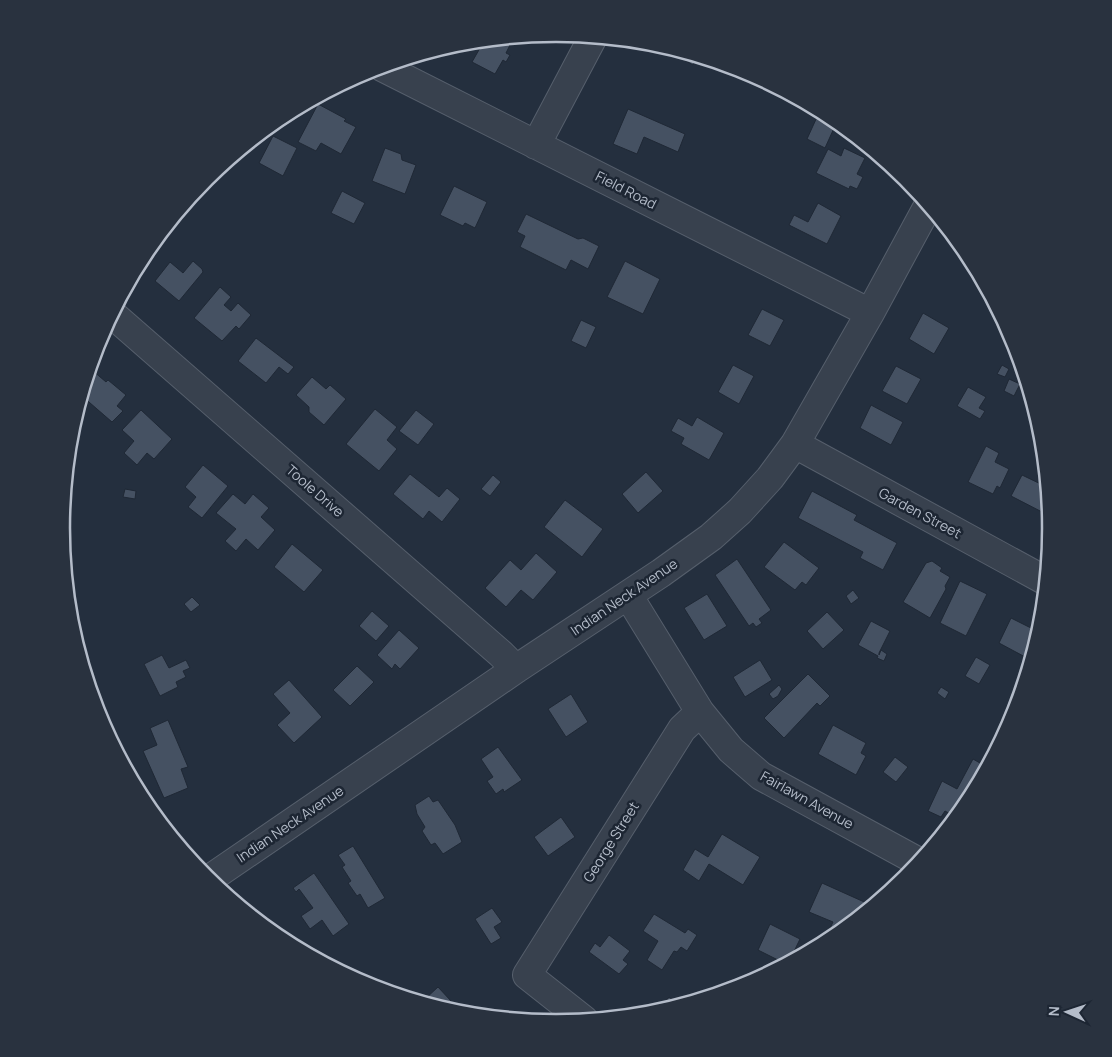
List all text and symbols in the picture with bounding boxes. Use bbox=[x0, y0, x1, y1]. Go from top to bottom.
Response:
street label: Field Road bbox=[592, 166, 660, 213]
street label: Toole Drive bbox=[282, 460, 348, 521]
street label: Garden Street bbox=[876, 483, 965, 543]
street label: Indian Neck Avenue bbox=[567, 554, 681, 639]
street label: Fairlawn Avenue bbox=[757, 766, 857, 833]
street label: Indian Neck Avenue bbox=[233, 781, 347, 866]
street label: George Street bbox=[578, 798, 643, 886]
north arrow bbox=[1042, 987, 1092, 1037]
text: N bbox=[1044, 1006, 1063, 1017]

